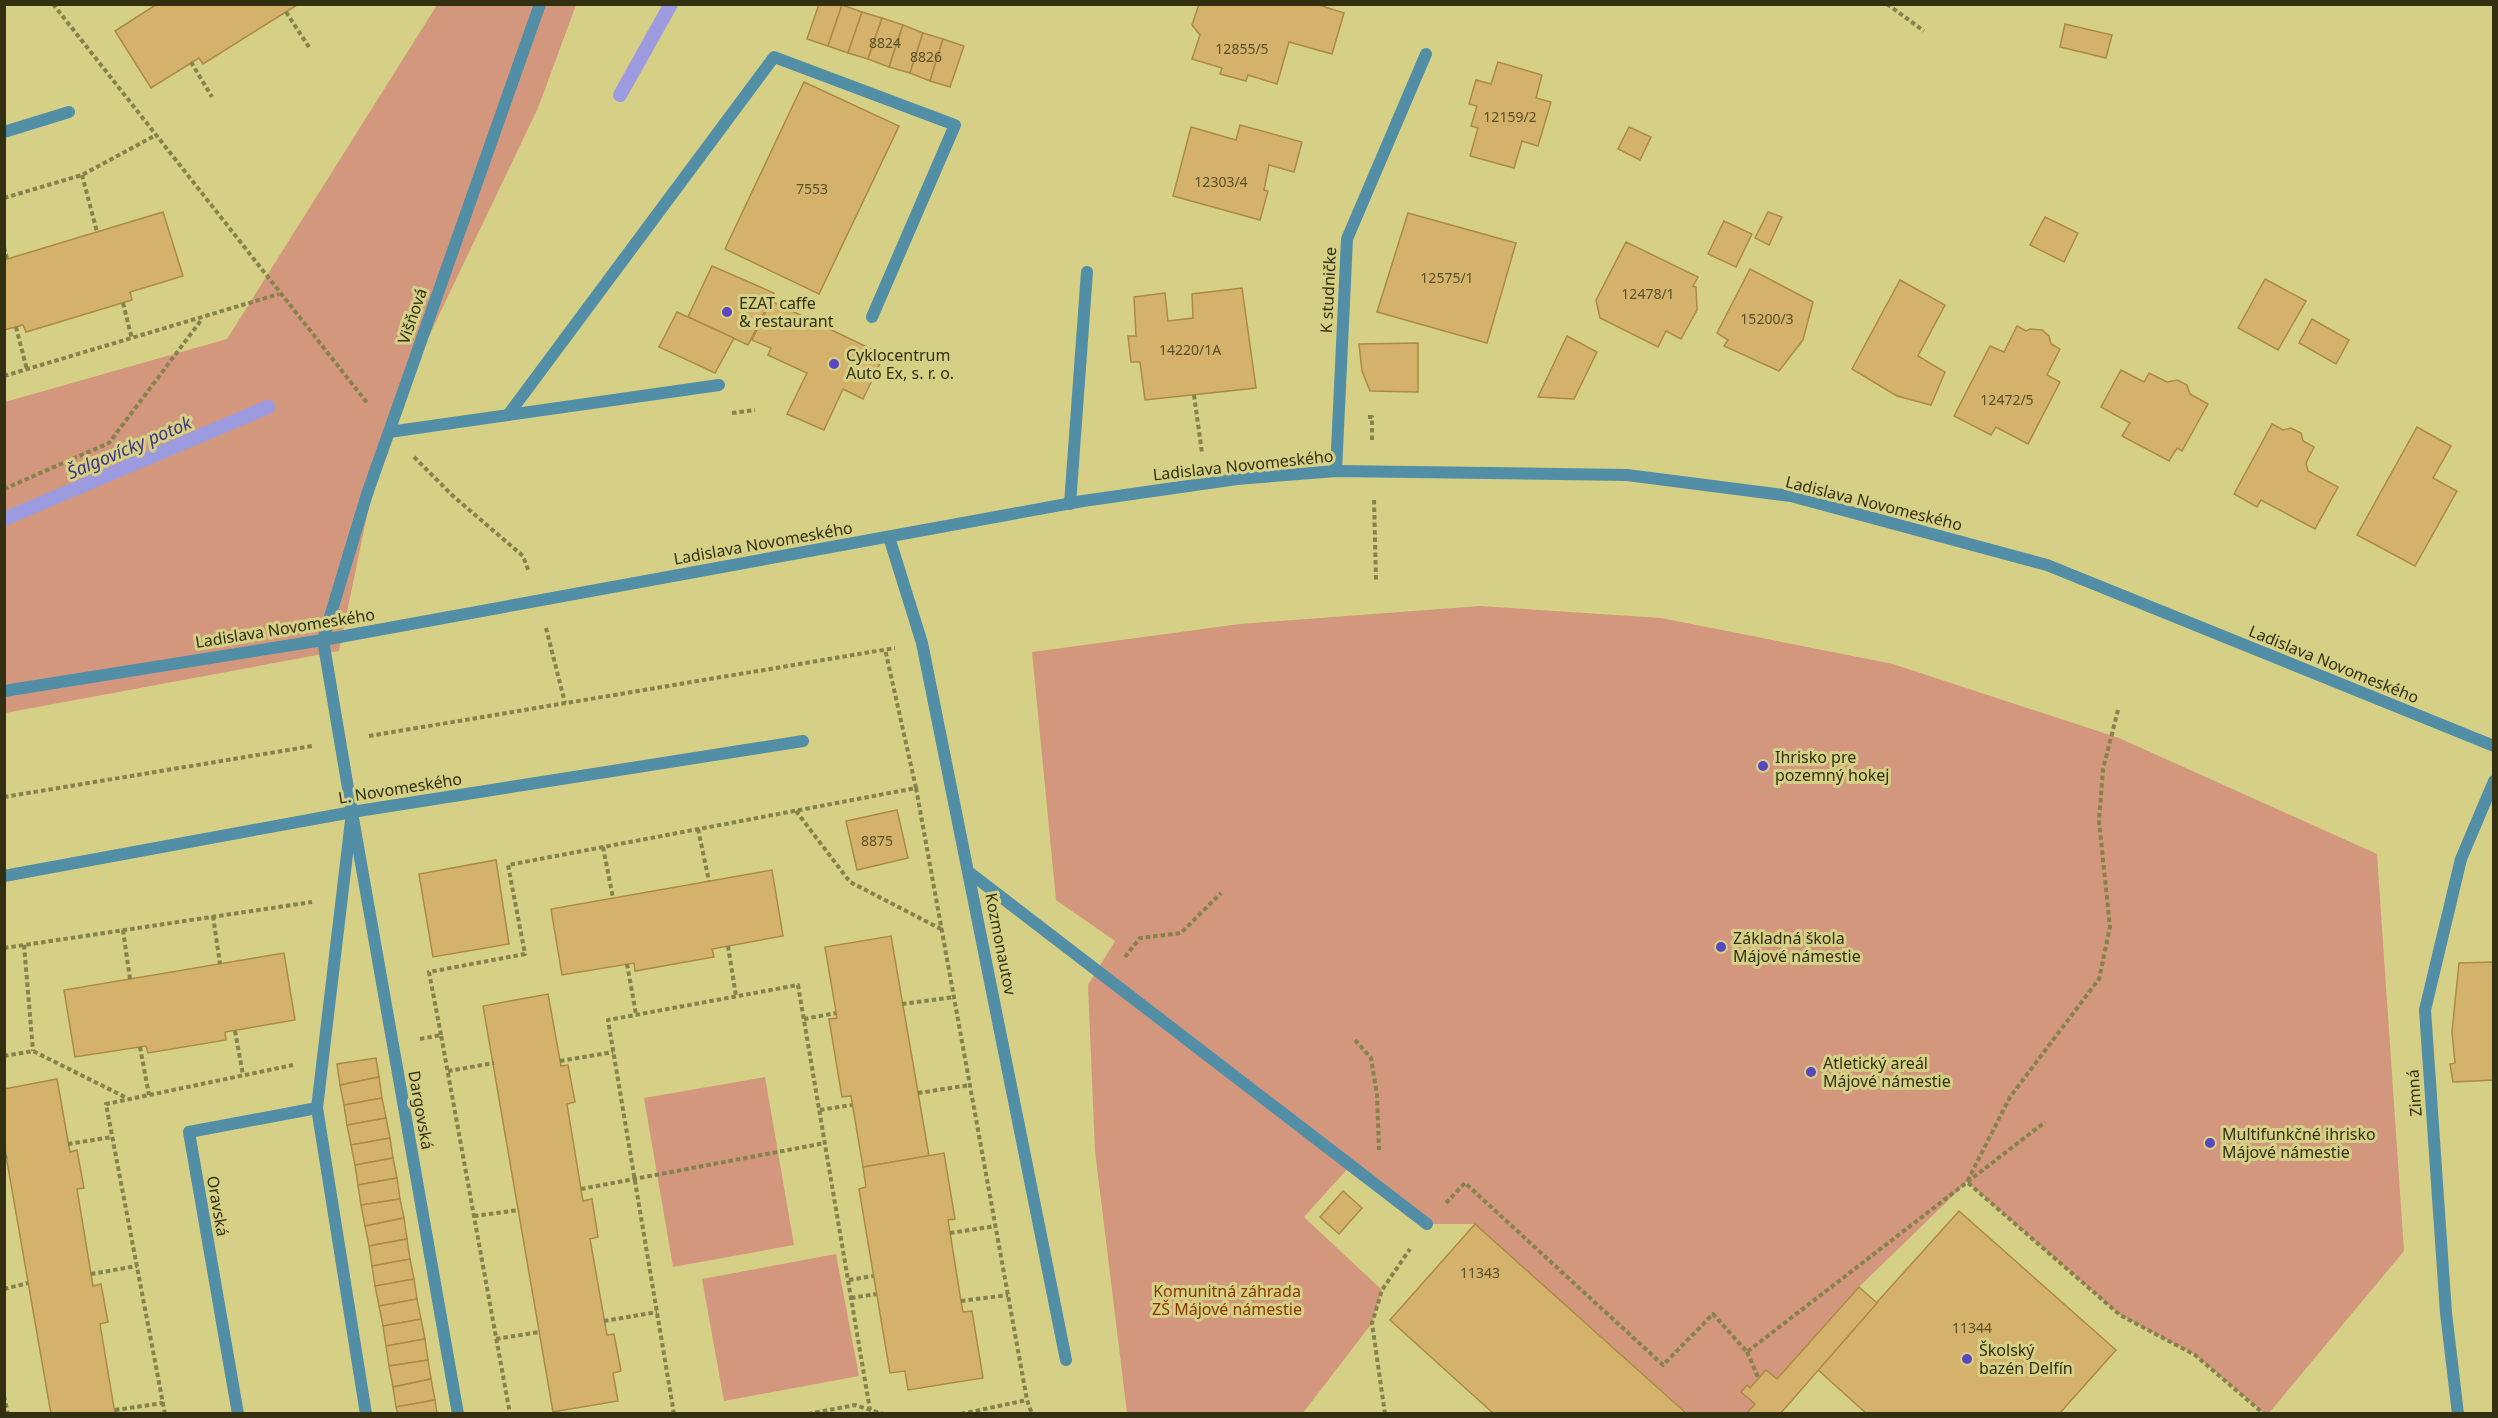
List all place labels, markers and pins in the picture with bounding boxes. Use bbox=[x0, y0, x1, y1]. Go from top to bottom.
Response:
place label: EZAT caffe & restaurant bbox=[739, 292, 834, 332]
marker: EZAT caffe & restaurant bbox=[720, 305, 734, 319]
place label: Cyklocentrum Auto Ex, s. r. o. bbox=[846, 344, 954, 384]
marker: Cyklocentrum Auto Ex, s. r. o. bbox=[827, 357, 841, 371]
place label: Ihrisko pre pozemný hokej bbox=[1775, 746, 1889, 786]
marker: Ihrisko pre pozemný hokej bbox=[1756, 759, 1770, 773]
place label: Základná škola Májové námestie bbox=[1733, 927, 1861, 967]
marker: Základná škola Májové námestie bbox=[1714, 940, 1728, 954]
place label: Atletický areál Májové námestie bbox=[1823, 1052, 1951, 1092]
marker: Atletický areál Májové námestie bbox=[1804, 1065, 1818, 1079]
place label: Multifunkčné ihrisko Májové námestie bbox=[2222, 1123, 2376, 1163]
marker: Multifunkčné ihrisko Májové námestie bbox=[2203, 1136, 2217, 1150]
place label: Školský bazén Delfín bbox=[1979, 1339, 2073, 1379]
marker: Školský bazén Delfín bbox=[1960, 1352, 1974, 1366]

